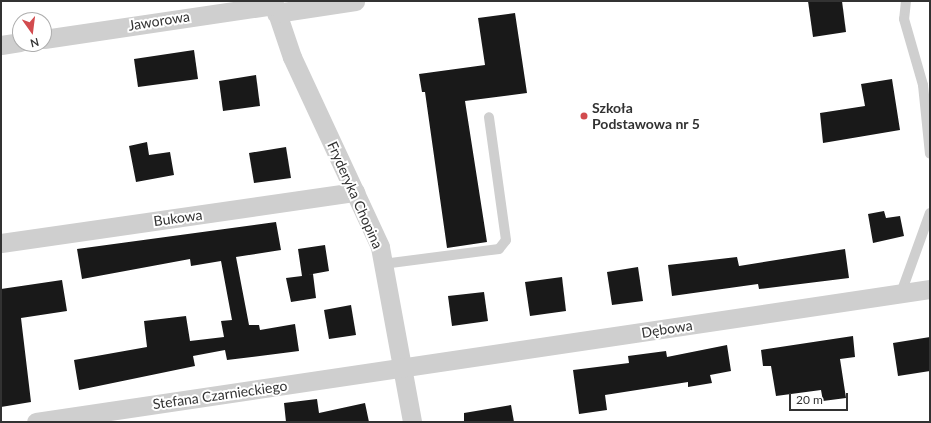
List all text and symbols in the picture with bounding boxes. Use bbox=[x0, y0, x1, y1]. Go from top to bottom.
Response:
street label: Jaworowa bbox=[127, 8, 191, 34]
north arrow bbox=[12, 12, 52, 52]
text: N bbox=[29, 36, 40, 50]
place label: Szkoła Podstawowa nr 5 bbox=[592, 100, 700, 132]
marker: Szkoła Podstawowa nr 5 bbox=[579, 111, 589, 121]
street label: Fryderyka Chopina bbox=[324, 139, 386, 251]
street label: Bukowa bbox=[153, 206, 203, 230]
street label: Dębowa bbox=[640, 317, 694, 341]
street label: Stefana Czarnieckiego bbox=[152, 377, 288, 413]
scale bar bbox=[791, 385, 850, 411]
text: 20 m bbox=[796, 392, 823, 407]

